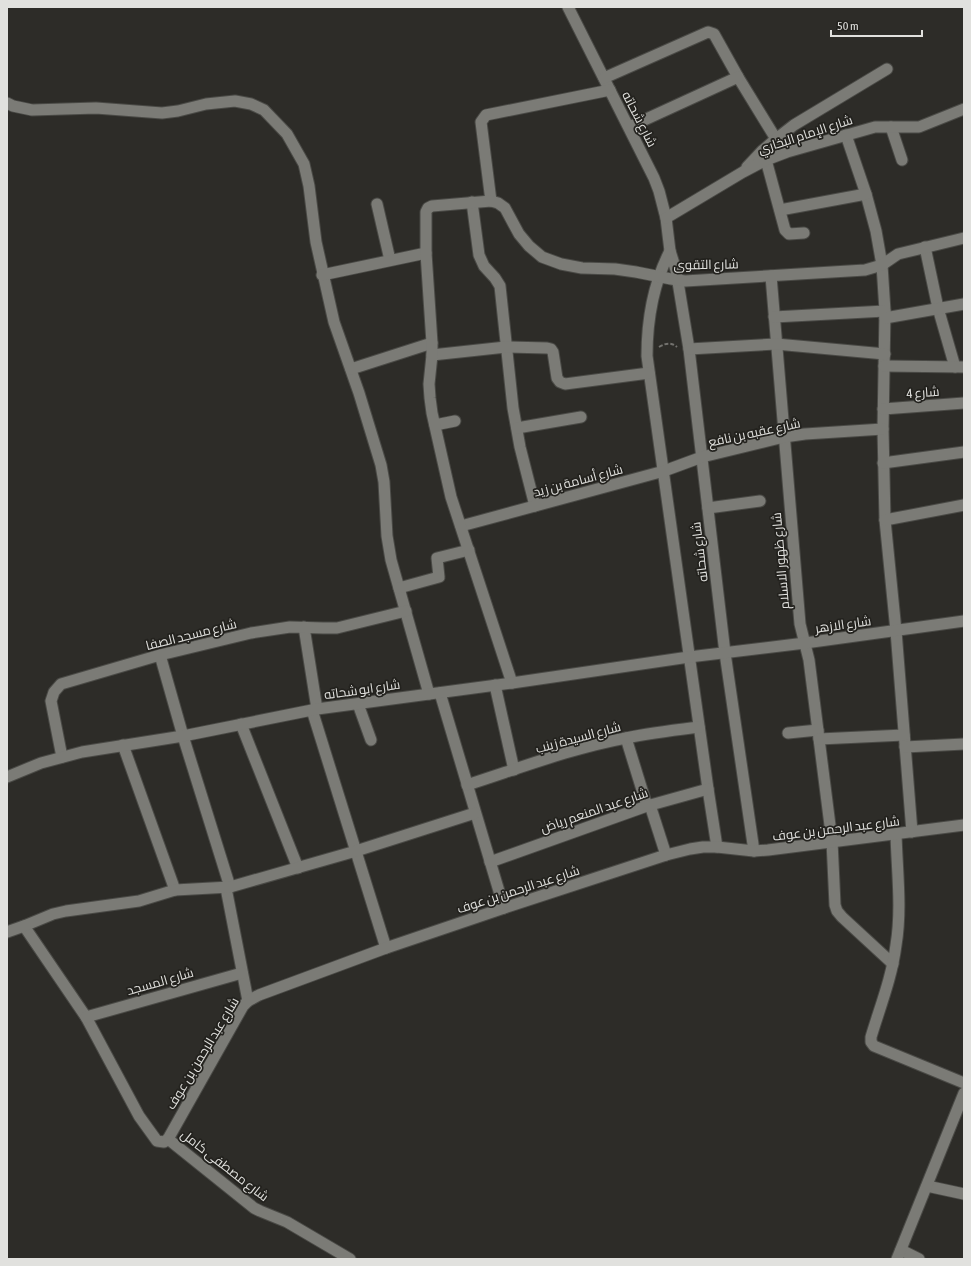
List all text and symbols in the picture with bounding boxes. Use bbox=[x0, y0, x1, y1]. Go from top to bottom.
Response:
scale bar bbox=[831, 12, 922, 38]
text: 50 m bbox=[837, 19, 859, 33]
street label: شارع شحاته bbox=[618, 89, 660, 150]
street label: شارع الإمام البخاري bbox=[756, 112, 855, 160]
street label: شارع التقوى bbox=[673, 256, 739, 274]
street label: شارع 4 bbox=[906, 384, 940, 402]
street label: شارع عقبه بن نافع bbox=[707, 415, 802, 451]
street label: شارع أسامة بن زيد bbox=[532, 460, 625, 501]
street label: شارع ظهور الاسلام bbox=[769, 512, 794, 610]
street label: شارع شحاته bbox=[688, 521, 712, 583]
street label: شارع الازهر bbox=[813, 613, 872, 637]
street label: شارع مسجد الصفا bbox=[144, 616, 238, 654]
street label: شارع ابو شحاته bbox=[323, 677, 401, 703]
street label: شارع السيدة زينب bbox=[534, 719, 623, 757]
street label: شارع عبد المنعم رياض bbox=[538, 785, 651, 838]
street label: شارع عبد الرحمن بن عوف bbox=[772, 813, 901, 845]
street label: شارع عبد الرحمن بن عوف bbox=[455, 863, 582, 917]
street label: شارع المسجد bbox=[125, 965, 196, 999]
street label: شارع عبد الرحمن بن عوف bbox=[163, 995, 243, 1113]
street label: شارع مصطفى كامل bbox=[177, 1127, 272, 1205]

